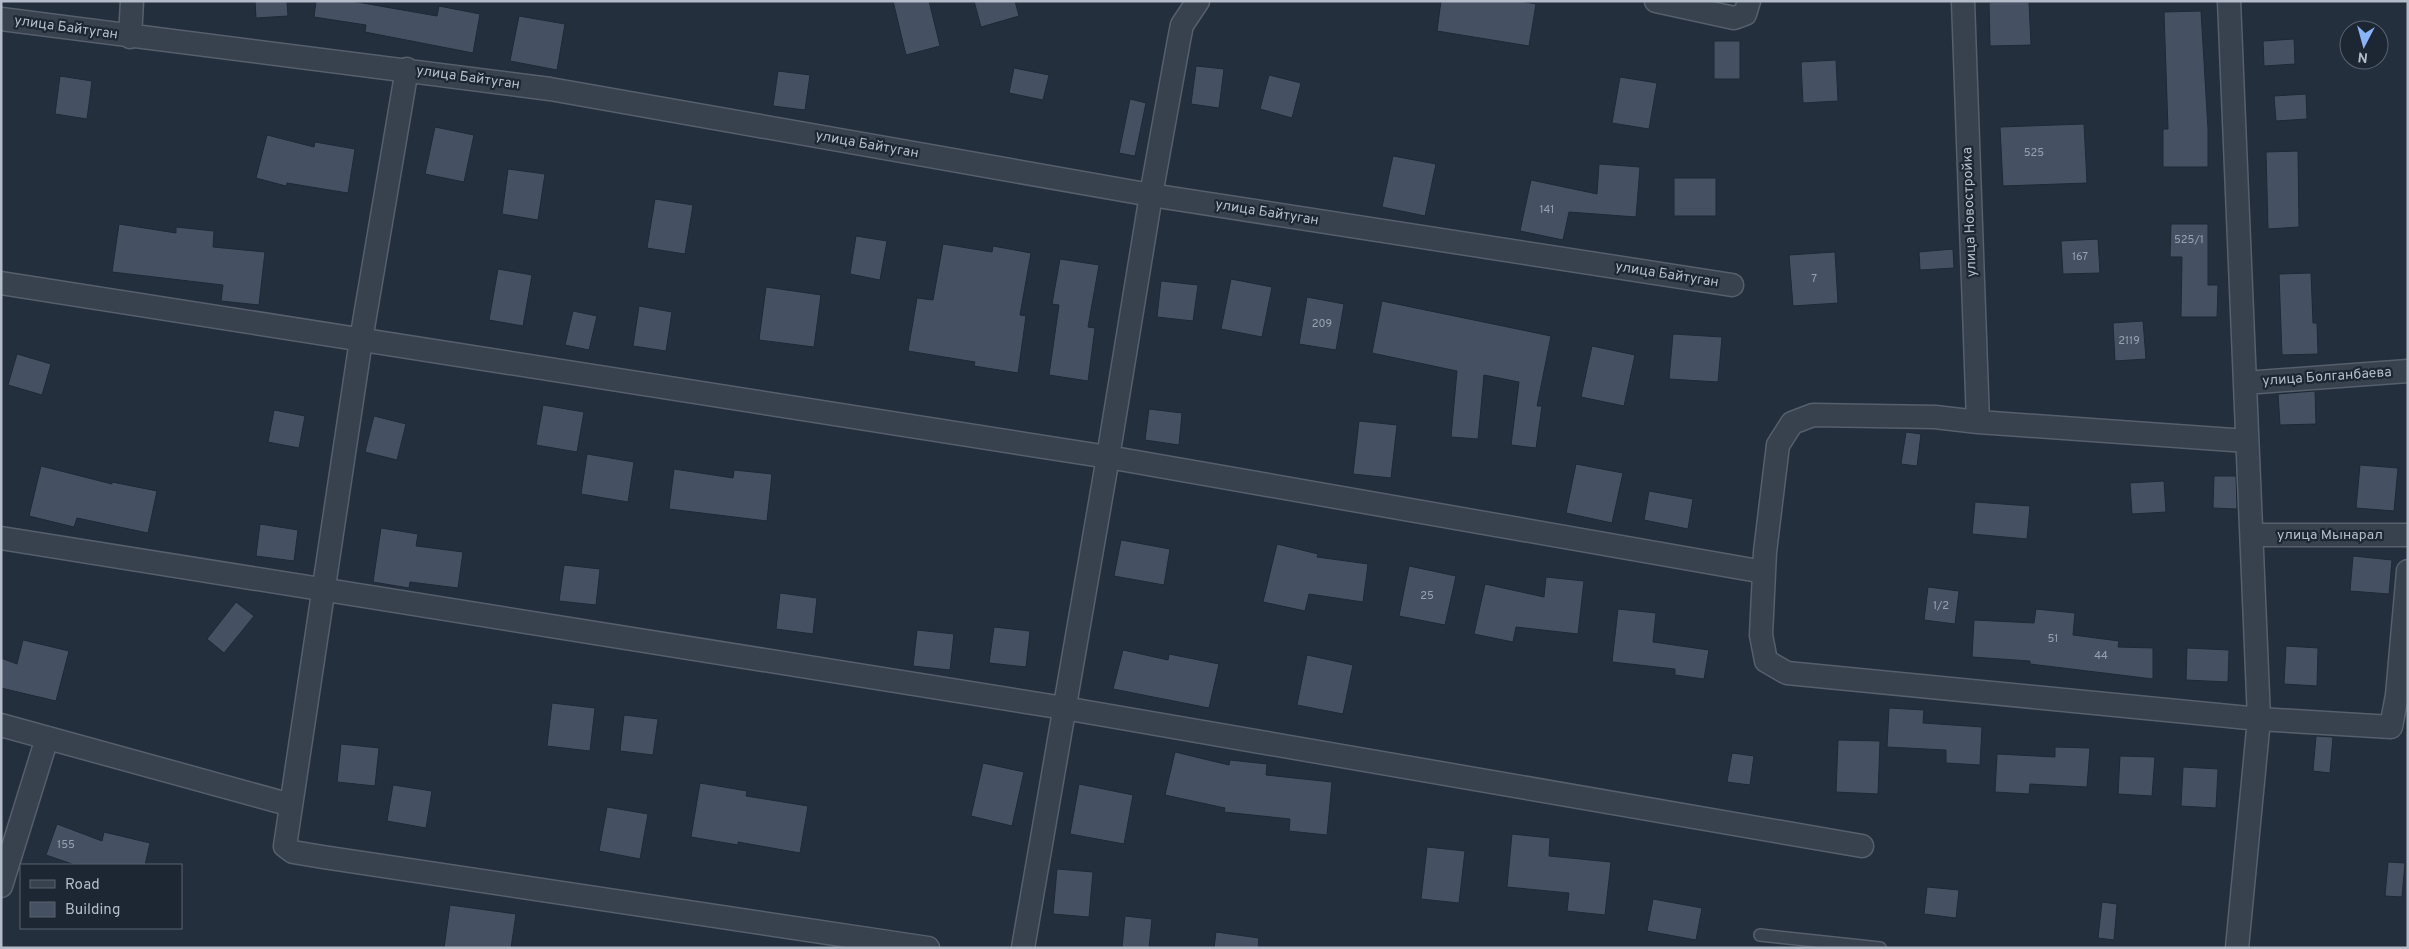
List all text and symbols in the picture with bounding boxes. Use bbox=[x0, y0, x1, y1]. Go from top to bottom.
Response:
street label: улица Байтуган bbox=[13, 12, 119, 44]
north arrow bbox=[2339, 20, 2389, 70]
text: N bbox=[2357, 47, 2369, 65]
street label: улица Байтуган bbox=[415, 62, 521, 94]
street label: улица Байтуган bbox=[814, 128, 920, 162]
house number: 525 bbox=[2024, 146, 2044, 160]
street label: улица Новостройка bbox=[1959, 147, 1981, 277]
street label: улица Байтуган bbox=[1214, 196, 1320, 230]
house number: 141 bbox=[1540, 203, 1554, 217]
house number: 525/1 bbox=[2174, 233, 2204, 247]
house number: 167 bbox=[2072, 250, 2088, 264]
street label: улица Байтуган bbox=[1614, 258, 1720, 292]
house number: 7 bbox=[1811, 272, 1817, 286]
house number: 209 bbox=[1312, 317, 1332, 331]
house number: 2119 bbox=[2118, 334, 2140, 348]
street label: улица Болганбаева bbox=[2262, 364, 2392, 390]
street label: улица Мынарал bbox=[2277, 527, 2383, 544]
house number: 25 bbox=[1420, 589, 1434, 603]
house number: 1/2 bbox=[1933, 599, 1949, 613]
house number: 51 bbox=[2048, 632, 2058, 646]
house number: 44 bbox=[2094, 649, 2108, 663]
house number: 155 bbox=[57, 838, 75, 852]
legend bbox=[20, 864, 182, 929]
text: Road bbox=[65, 876, 100, 895]
text: Building bbox=[65, 901, 120, 920]

